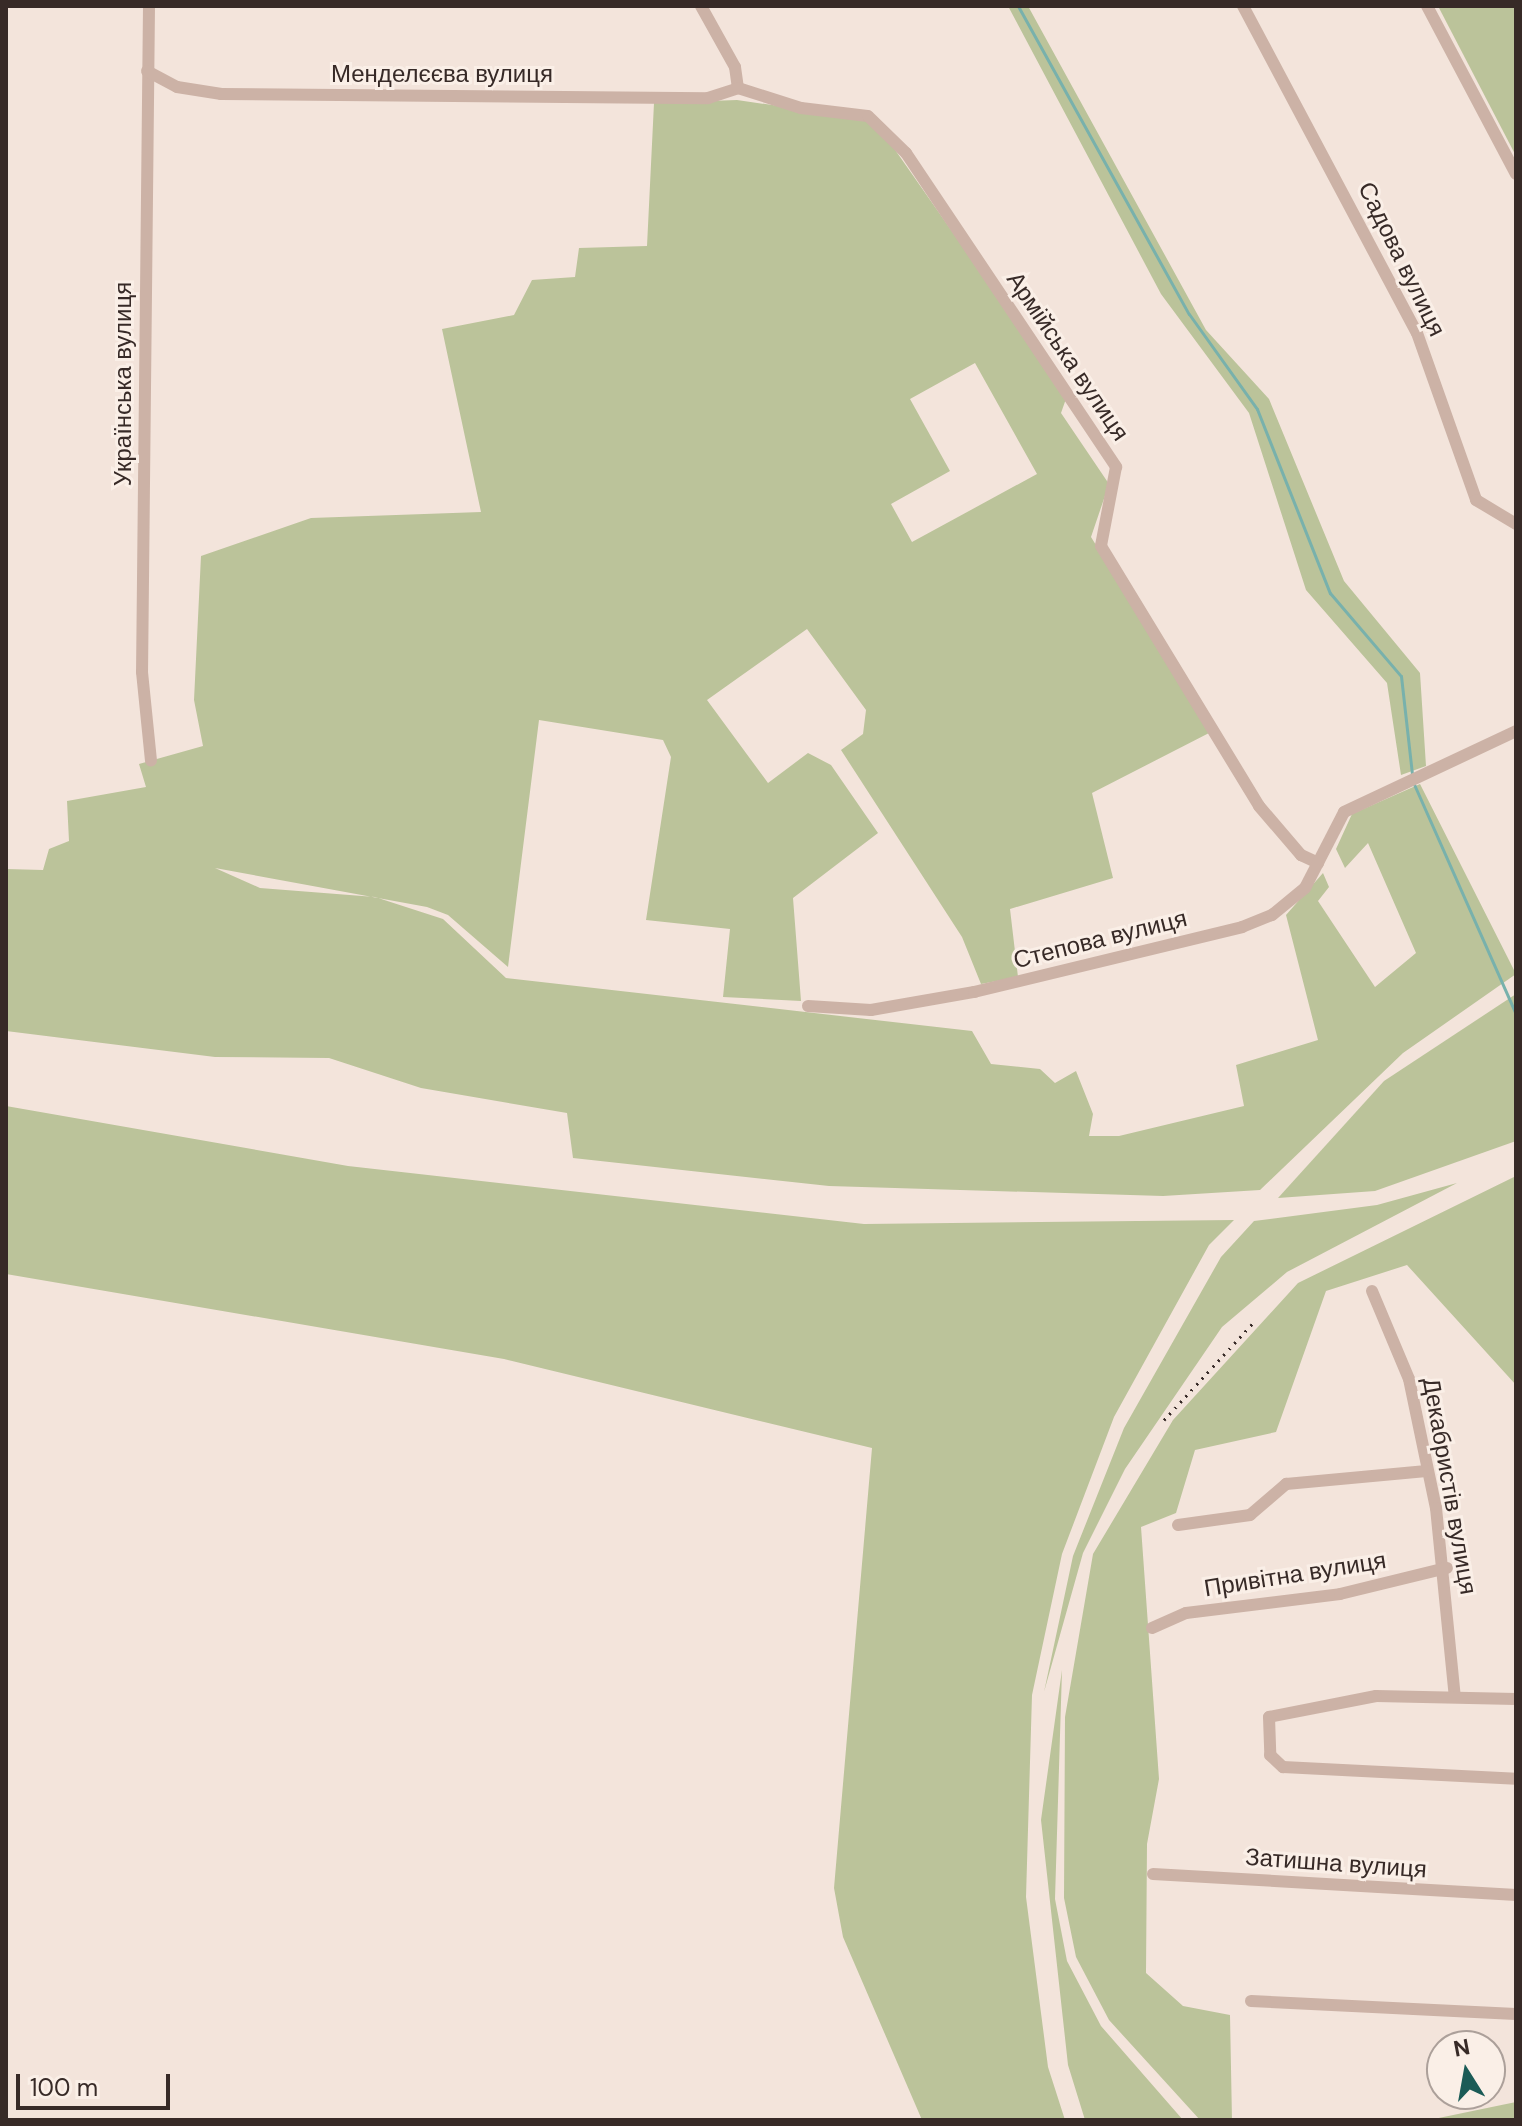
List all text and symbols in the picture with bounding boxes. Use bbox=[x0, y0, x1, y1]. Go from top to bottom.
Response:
street label: Менделєєва вулиця bbox=[331, 60, 553, 88]
street label: Садова вулиця bbox=[1352, 177, 1452, 341]
street label: Армійська вулиця bbox=[1001, 266, 1135, 446]
street label: Українська вулиця bbox=[109, 282, 137, 486]
street label: Степова вулиця bbox=[1010, 904, 1190, 974]
street label: Декабристів вулиця bbox=[1417, 1375, 1483, 1597]
street label: Привітна вулиця bbox=[1202, 1545, 1388, 1603]
street label: Затишна вулиця bbox=[1244, 1842, 1428, 1884]
north arrow bbox=[1426, 2030, 1506, 2110]
text: N bbox=[1451, 2032, 1472, 2064]
scale bar bbox=[20, 2058, 174, 2108]
text: 100 m bbox=[30, 2072, 98, 2103]

